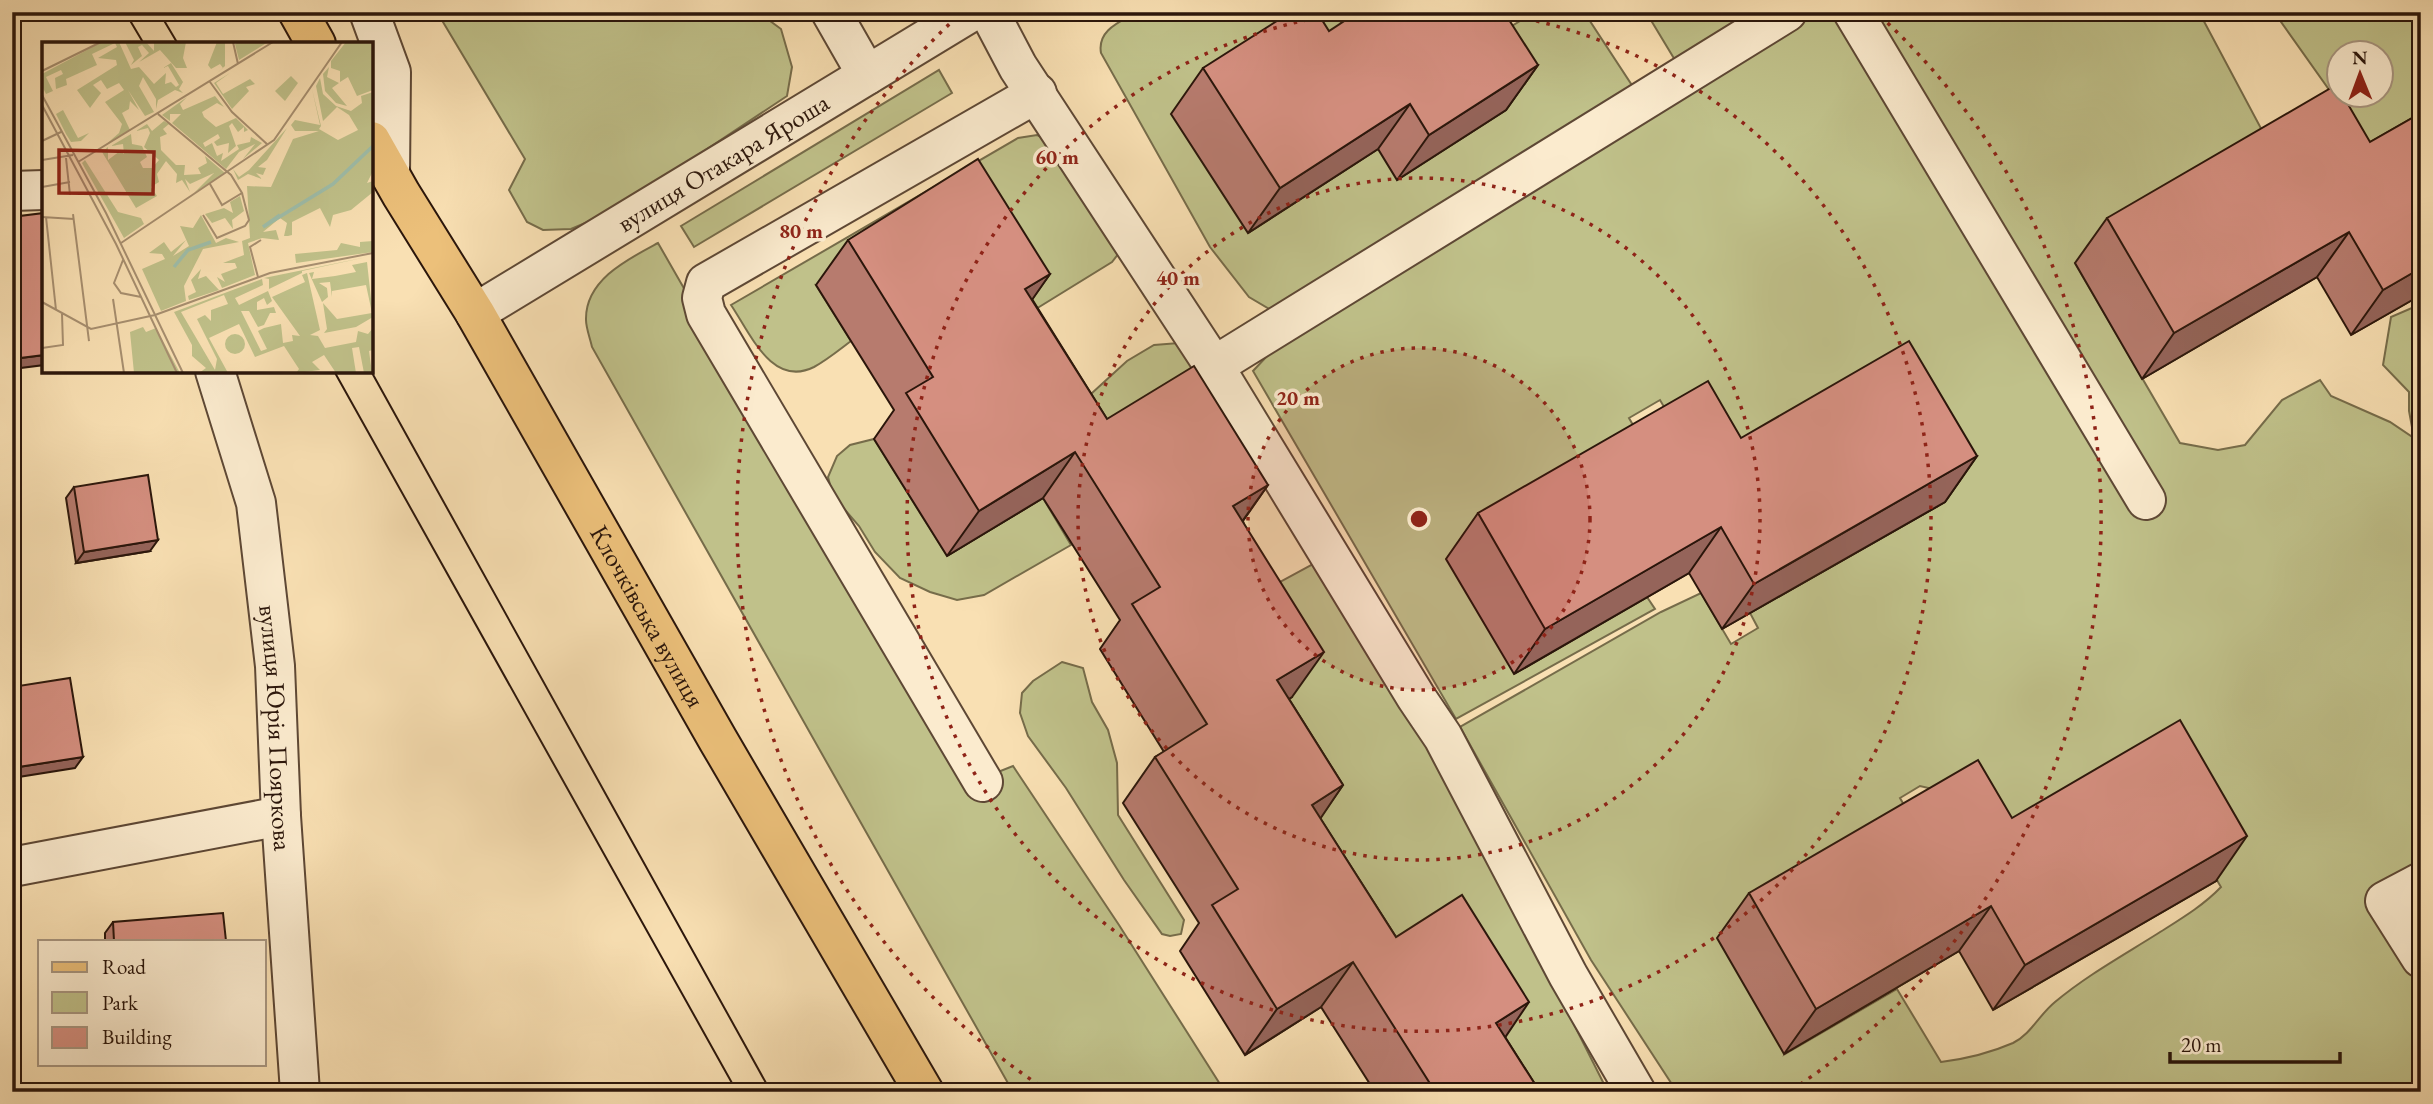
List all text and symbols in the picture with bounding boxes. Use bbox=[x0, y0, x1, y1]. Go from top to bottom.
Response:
north arrow bbox=[2324, 38, 2394, 108]
inset map bbox=[42, 42, 373, 373]
text: N bbox=[2352, 45, 2368, 70]
street label: вулиця Отакара Яроша bbox=[611, 85, 836, 240]
text: 60 m bbox=[1035, 143, 1079, 170]
text: 80 m bbox=[779, 217, 823, 244]
text: 40 m bbox=[1156, 264, 1200, 291]
text: 20 m bbox=[1276, 384, 1320, 411]
centre of rings bbox=[1407, 507, 1431, 531]
street label: Клочківська вулиця bbox=[582, 519, 713, 714]
street label: вулиця Юрія Пояркова bbox=[251, 603, 300, 853]
legend bbox=[38, 940, 266, 1066]
text: Road bbox=[102, 953, 146, 980]
text: Park bbox=[102, 989, 139, 1016]
scale bar bbox=[2170, 1020, 2340, 1064]
text: Building bbox=[102, 1023, 172, 1050]
text: 20 m bbox=[2181, 1031, 2222, 1058]

